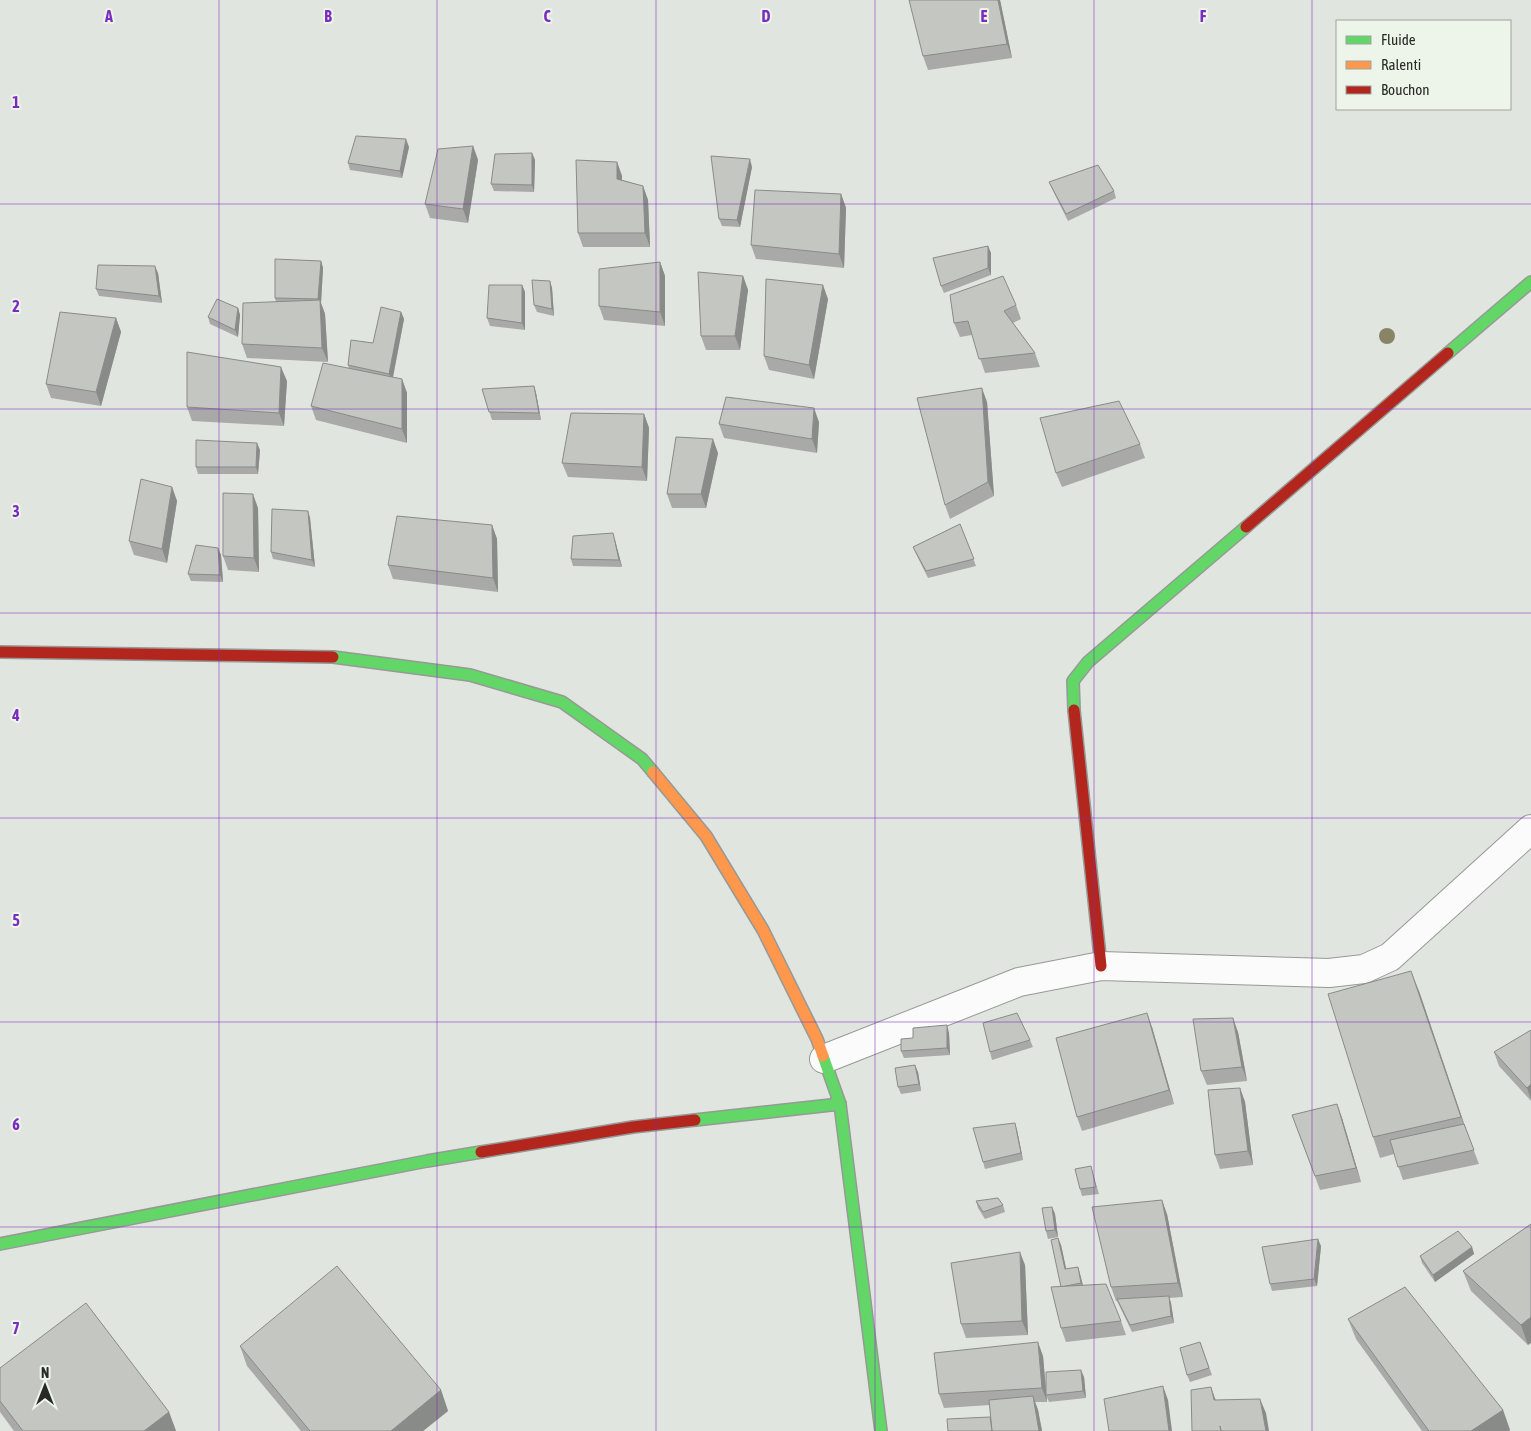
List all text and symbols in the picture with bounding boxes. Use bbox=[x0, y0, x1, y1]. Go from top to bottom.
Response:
text: A bbox=[104, 7, 113, 25]
text: B bbox=[324, 7, 332, 25]
text: C bbox=[543, 7, 551, 25]
text: D bbox=[762, 7, 771, 25]
text: E bbox=[981, 7, 988, 25]
text: F bbox=[1200, 7, 1207, 25]
legend bbox=[1336, 20, 1511, 110]
text: Fluide bbox=[1381, 31, 1416, 48]
text: Ralenti bbox=[1381, 56, 1421, 73]
text: Bouchon bbox=[1381, 81, 1430, 98]
text: 1 bbox=[12, 93, 20, 111]
text: 2 bbox=[12, 297, 20, 315]
text: 3 bbox=[12, 502, 20, 520]
text: 4 bbox=[11, 706, 20, 724]
text: 5 bbox=[12, 911, 20, 929]
text: 6 bbox=[12, 1115, 20, 1133]
text: 7 bbox=[12, 1319, 20, 1337]
north arrow bbox=[20, 1361, 70, 1411]
text: N bbox=[41, 1365, 49, 1381]

